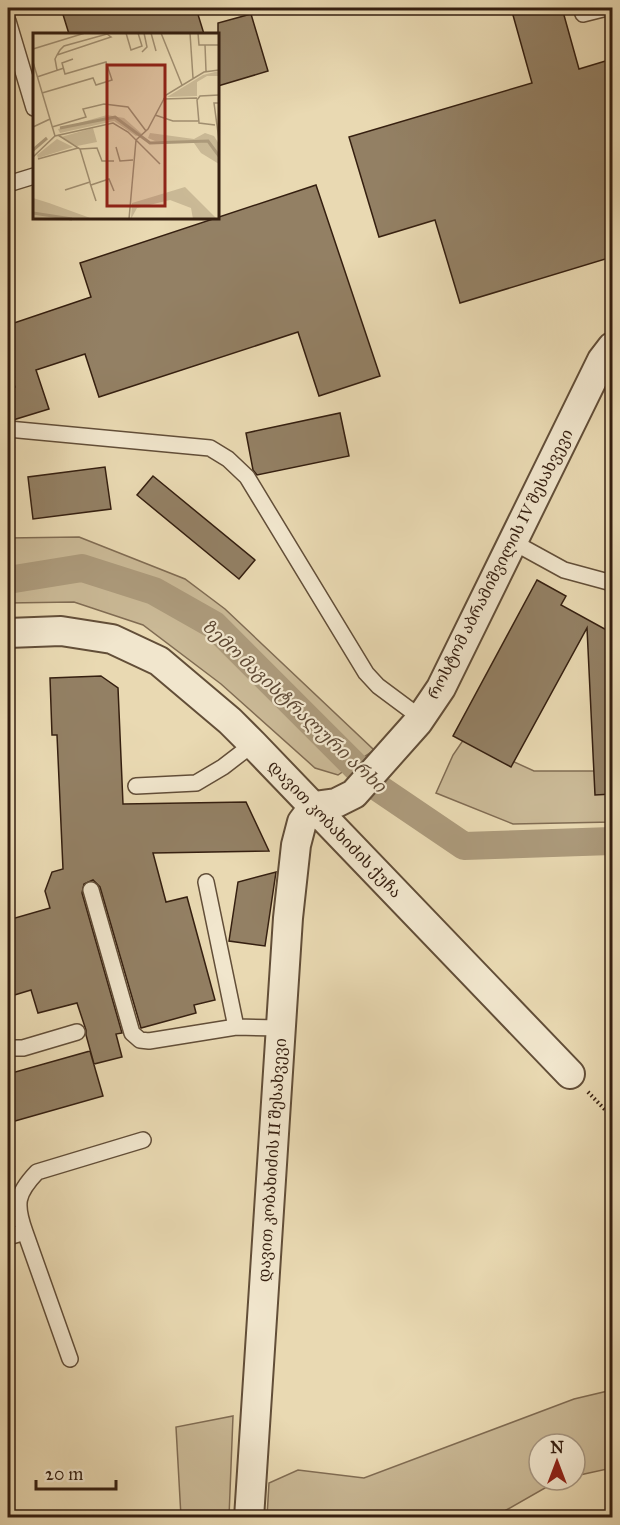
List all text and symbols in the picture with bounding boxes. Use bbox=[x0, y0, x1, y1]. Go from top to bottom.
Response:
inset map bbox=[33, 33, 219, 219]
street label: როსტომ აბრამიშვილის IV შესახვევი bbox=[423, 426, 577, 702]
water label: ზემო მაგისტრალური არხი bbox=[198, 615, 392, 798]
street label: დავით კობახიძის ქუჩა bbox=[264, 756, 406, 902]
street label: დავით კობახიძის II შესახვევი bbox=[254, 1037, 290, 1283]
north arrow bbox=[527, 1432, 587, 1492]
text: N bbox=[550, 1438, 564, 1457]
scale bar bbox=[36, 1453, 116, 1491]
text: 20 m bbox=[45, 1463, 83, 1485]

